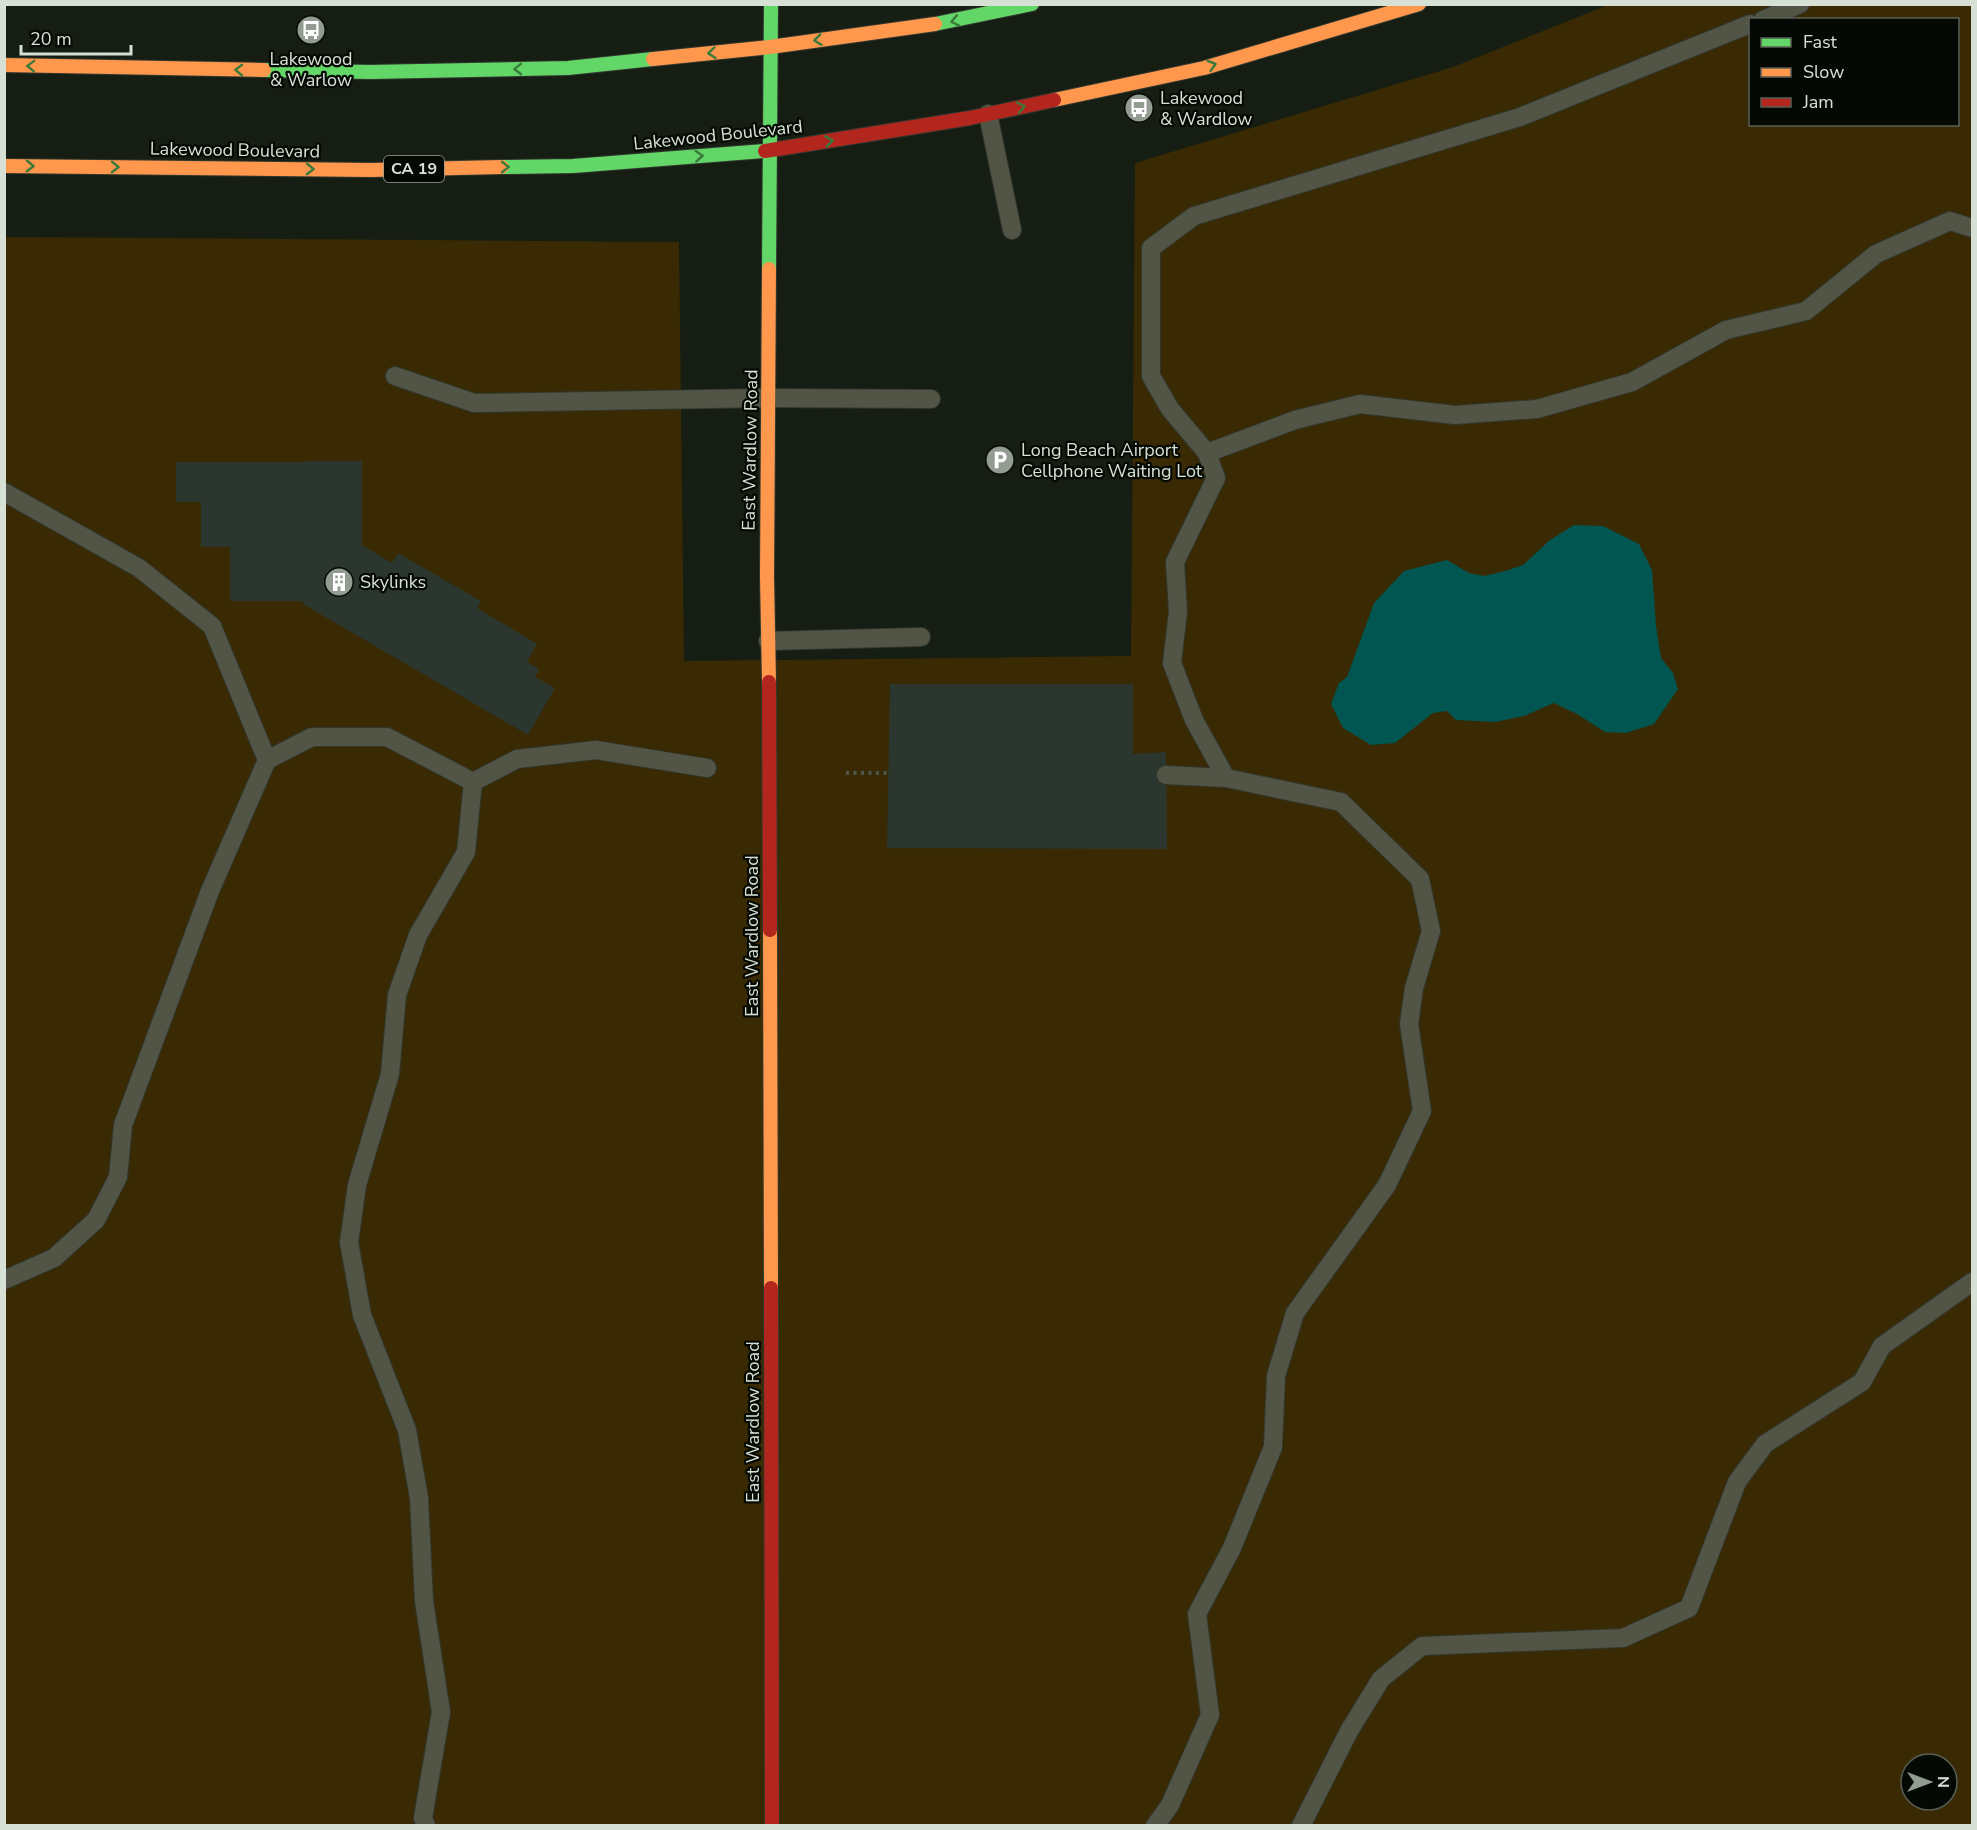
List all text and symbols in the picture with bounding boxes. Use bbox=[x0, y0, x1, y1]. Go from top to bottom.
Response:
bus stop icon: Lakewood & Warlow bbox=[295, 14, 327, 46]
one-way arrow bbox=[950, 14, 960, 27]
scale bar bbox=[21, 18, 130, 56]
legend bbox=[1749, 18, 1959, 126]
text: 20 m bbox=[30, 27, 72, 51]
text: Fast bbox=[1803, 30, 1838, 54]
one-way arrow bbox=[814, 34, 823, 46]
one-way arrow bbox=[707, 46, 717, 59]
place label: Lakewood & Warlow bbox=[269, 47, 353, 92]
one-way arrow bbox=[26, 59, 35, 72]
one-way arrow bbox=[1206, 60, 1217, 72]
text: Slow bbox=[1803, 60, 1844, 84]
one-way arrow bbox=[234, 63, 243, 76]
one-way arrow bbox=[513, 63, 522, 75]
place label: Lakewood & Wardlow bbox=[1160, 86, 1253, 131]
text: Jam bbox=[1802, 90, 1834, 114]
bus stop icon: Lakewood & Wardlow bbox=[1123, 92, 1155, 124]
one-way arrow bbox=[1016, 101, 1026, 114]
street label: Lakewood Boulevard bbox=[632, 114, 804, 156]
one-way arrow bbox=[824, 135, 834, 148]
street label: Lakewood Boulevard bbox=[150, 137, 320, 163]
one-way arrow bbox=[695, 150, 704, 163]
road number: CA 19 bbox=[384, 156, 444, 182]
one-way arrow bbox=[26, 160, 35, 172]
one-way arrow bbox=[110, 161, 119, 173]
one-way arrow bbox=[500, 161, 509, 173]
one-way arrow bbox=[305, 163, 314, 175]
street label: East Wardlow Road bbox=[737, 369, 763, 531]
place label: Long Beach Airport Cellphone Waiting Lot bbox=[1021, 438, 1203, 483]
parking icon: Long Beach Airport Cellphone Waiting Lot bbox=[984, 444, 1016, 476]
building icon: Skylinks bbox=[323, 566, 355, 598]
place label: Skylinks bbox=[360, 570, 426, 594]
street label: East Wardlow Road bbox=[740, 855, 764, 1017]
street label: East Wardlow Road bbox=[741, 1341, 765, 1503]
north arrow bbox=[1899, 1752, 1959, 1812]
text: N bbox=[1932, 1776, 1954, 1788]

